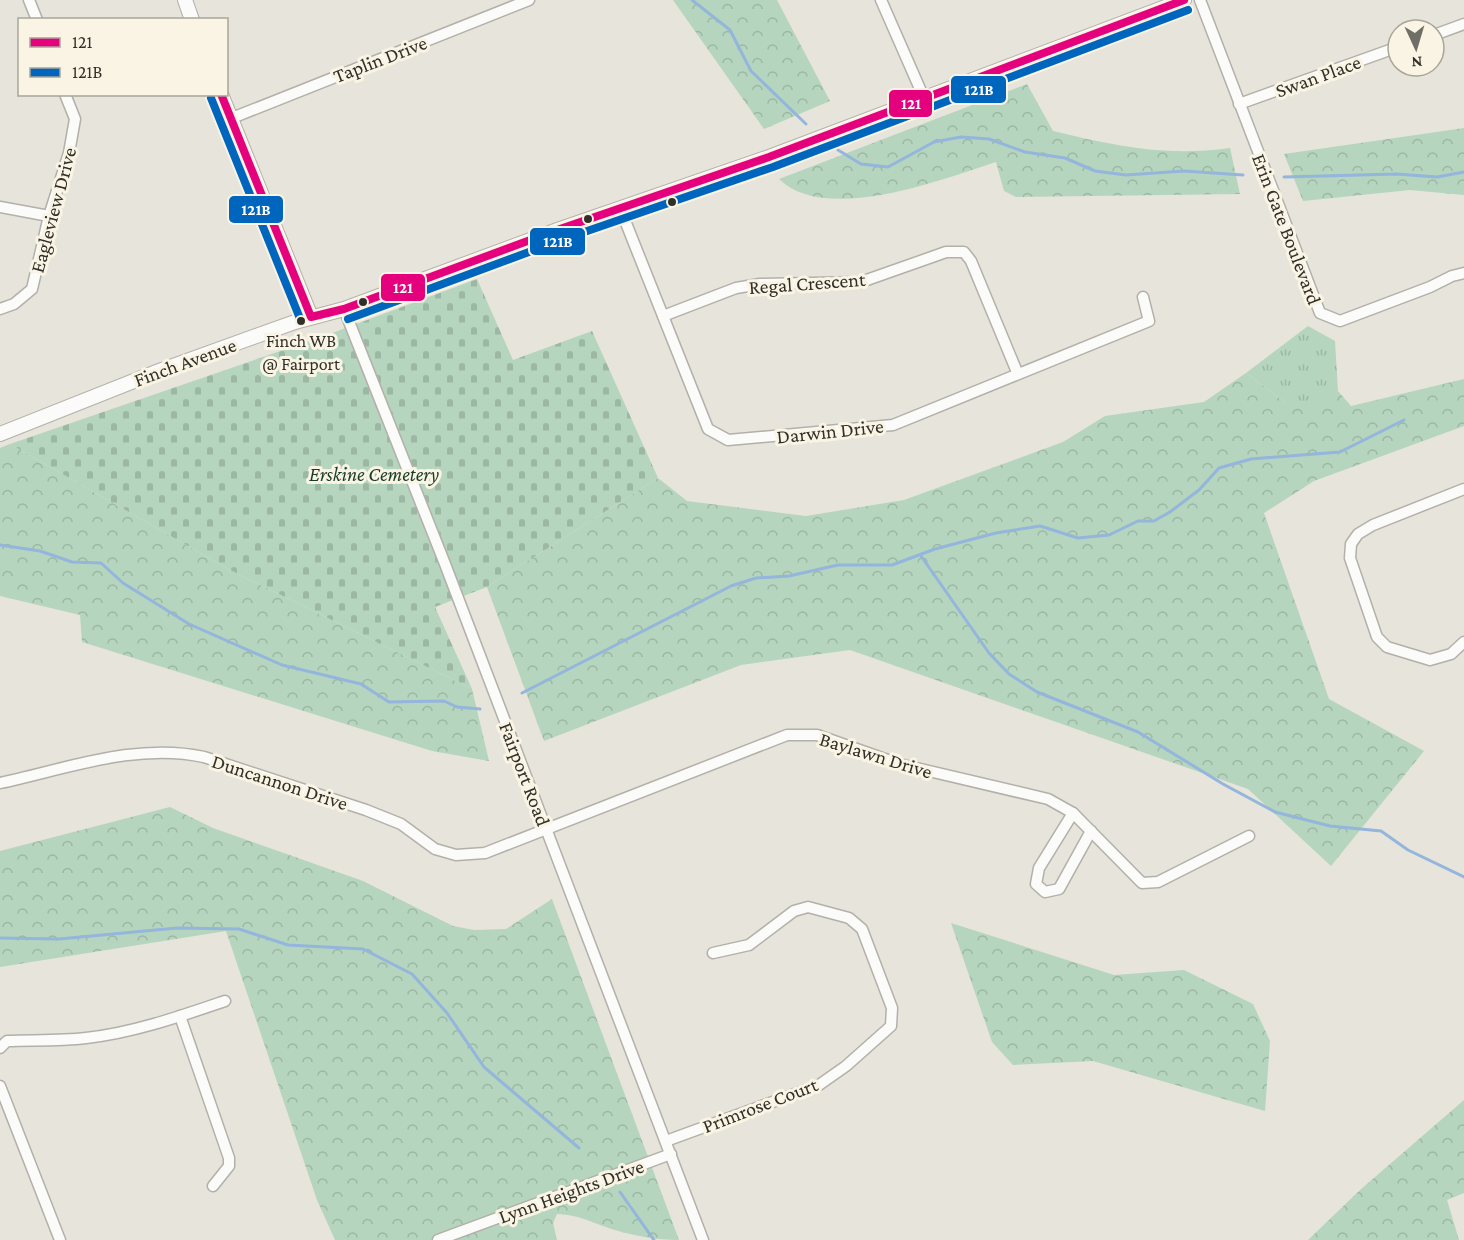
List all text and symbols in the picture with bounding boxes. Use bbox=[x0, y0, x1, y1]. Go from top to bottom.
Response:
legend bbox=[18, 18, 228, 96]
north arrow bbox=[1386, 18, 1446, 78]
street label: Taplin Drive bbox=[330, 31, 430, 88]
text: 121 bbox=[72, 32, 93, 52]
street label: Swan Place bbox=[1272, 50, 1364, 102]
text: N bbox=[1411, 54, 1423, 71]
text: 121B bbox=[72, 62, 103, 82]
line badge: 121B bbox=[950, 75, 1007, 104]
text: 121B bbox=[964, 81, 994, 98]
line badge: 121 bbox=[888, 89, 933, 118]
text: 121 bbox=[901, 95, 921, 112]
street label: Eagleview Drive bbox=[26, 145, 81, 275]
street label: Erin Gate Boulevard bbox=[1248, 151, 1326, 308]
line badge: 121B bbox=[228, 195, 284, 224]
unlabelled marker bbox=[666, 196, 678, 208]
text: 121B bbox=[241, 201, 271, 218]
unlabelled marker bbox=[582, 213, 594, 225]
line badge: 121B bbox=[529, 227, 586, 256]
text: 121B bbox=[543, 233, 573, 250]
street label: Regal Crescent bbox=[748, 268, 867, 299]
line badge: 121 bbox=[380, 273, 426, 302]
text: 121 bbox=[393, 279, 413, 296]
unlabelled marker bbox=[357, 296, 369, 308]
marker: Finch WB @ Fairport bbox=[295, 315, 307, 327]
place label: Finch WB @ Fairport bbox=[262, 331, 341, 374]
street label: Finch Avenue bbox=[131, 333, 239, 391]
street label: Darwin Drive bbox=[775, 414, 885, 448]
park label: Erskine Cemetery bbox=[309, 463, 439, 486]
street label: Fairport Road bbox=[494, 719, 555, 830]
street label: Baylawn Drive bbox=[817, 727, 935, 784]
street label: Duncannon Drive bbox=[209, 750, 351, 814]
street label: Primrose Court bbox=[699, 1073, 821, 1137]
street label: Lynn Heights Drive bbox=[495, 1154, 647, 1228]

